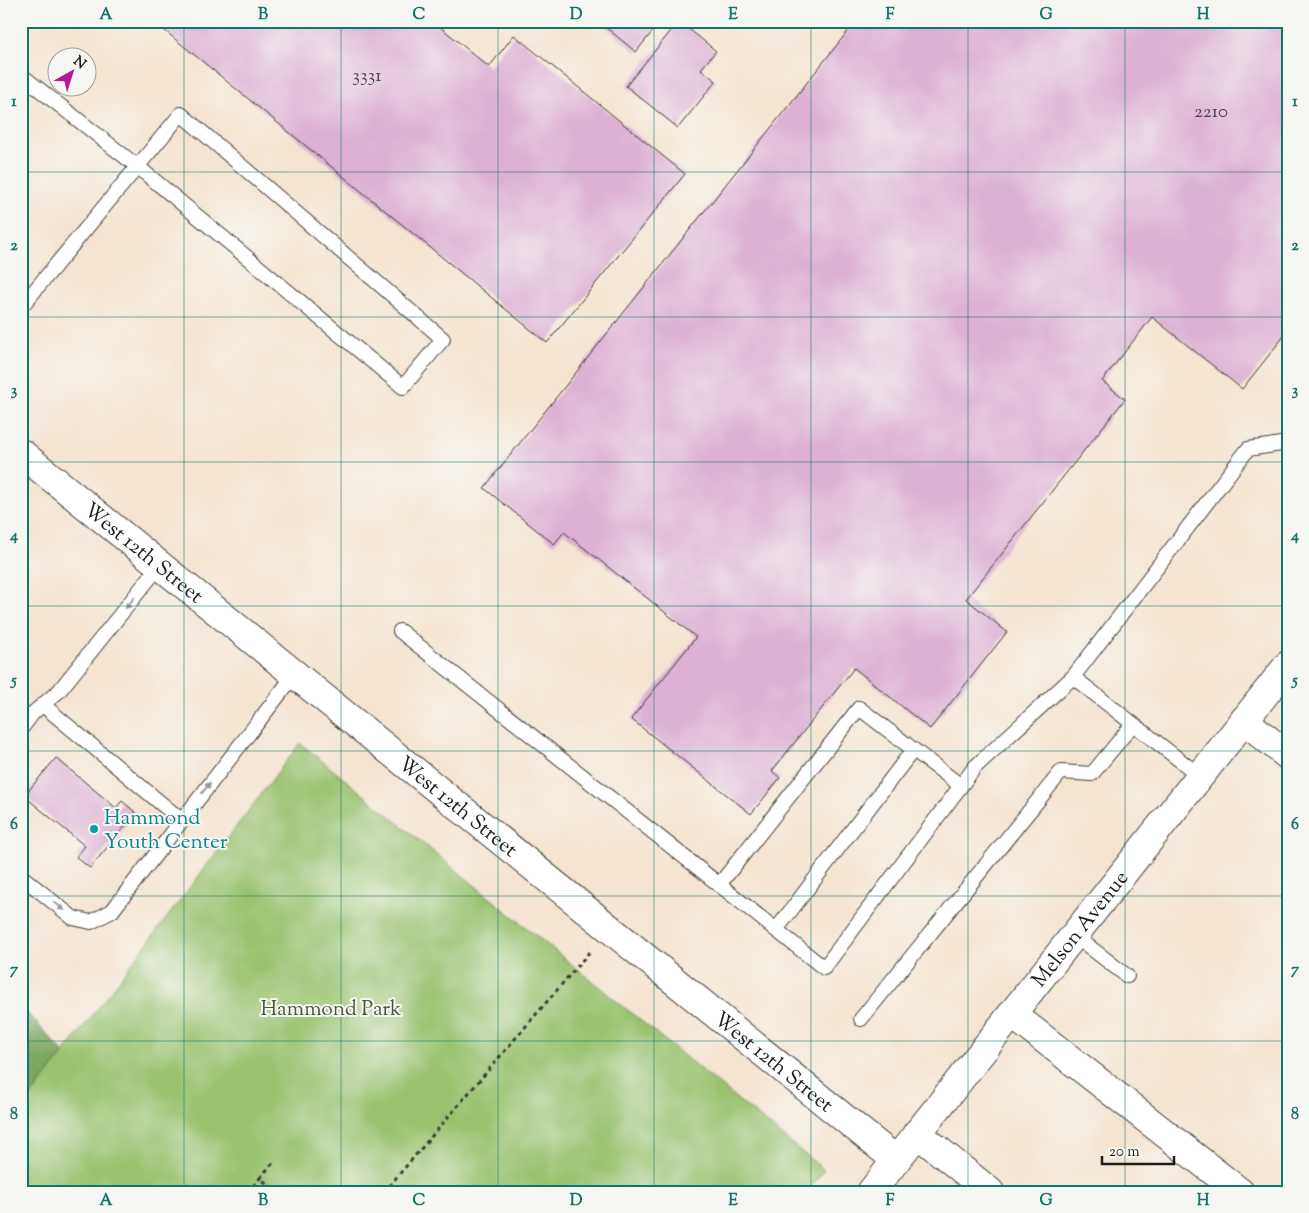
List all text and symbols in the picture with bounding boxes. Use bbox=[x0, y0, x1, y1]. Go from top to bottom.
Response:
text: A bbox=[100, 4, 113, 27]
text: B bbox=[258, 4, 268, 27]
text: C bbox=[413, 4, 426, 27]
text: D bbox=[570, 4, 583, 27]
text: E bbox=[728, 4, 738, 27]
text: F bbox=[886, 4, 895, 27]
text: G bbox=[1039, 4, 1053, 27]
text: H bbox=[1197, 4, 1210, 27]
north arrow bbox=[48, 48, 98, 98]
text: N bbox=[68, 52, 90, 75]
house number: 3331 bbox=[352, 63, 382, 90]
text: 1 bbox=[11, 91, 17, 114]
text: 1 bbox=[1292, 91, 1298, 114]
house number: 2210 bbox=[1194, 99, 1228, 126]
text: 2 bbox=[10, 235, 18, 258]
text: 2 bbox=[1291, 235, 1299, 258]
text: 3 bbox=[11, 380, 18, 403]
text: 3 bbox=[1292, 380, 1299, 403]
street label: West 12th Street bbox=[76, 496, 209, 611]
text: 4 bbox=[9, 525, 18, 548]
text: 4 bbox=[1290, 525, 1299, 548]
one-way arrow bbox=[124, 596, 135, 609]
text: 5 bbox=[9, 670, 17, 693]
text: 5 bbox=[1290, 670, 1298, 693]
street label: West 12th Street bbox=[391, 750, 523, 865]
one-way arrow bbox=[201, 782, 212, 795]
place label: Hammond Youth Center bbox=[104, 804, 228, 858]
text: 6 bbox=[10, 814, 18, 837]
text: 6 bbox=[1291, 814, 1299, 837]
marker: Hammond Youth Center bbox=[88, 823, 100, 835]
street label: Melson Avenue bbox=[1025, 865, 1137, 995]
one-way arrow bbox=[52, 901, 65, 912]
text: 7 bbox=[10, 959, 19, 982]
text: 7 bbox=[1291, 959, 1300, 982]
park label: Hammond Park bbox=[261, 995, 402, 1025]
street label: West 12th Street bbox=[706, 1005, 839, 1121]
text: 8 bbox=[10, 1104, 18, 1127]
text: 8 bbox=[1291, 1104, 1299, 1127]
scale bar bbox=[1102, 1133, 1174, 1165]
text: 20 m bbox=[1109, 1142, 1140, 1163]
text: A bbox=[100, 1190, 113, 1213]
text: B bbox=[258, 1190, 268, 1213]
text: C bbox=[413, 1190, 426, 1213]
text: D bbox=[570, 1190, 583, 1213]
text: E bbox=[728, 1190, 738, 1213]
text: F bbox=[886, 1190, 895, 1213]
text: G bbox=[1039, 1190, 1053, 1213]
text: H bbox=[1197, 1190, 1210, 1213]

